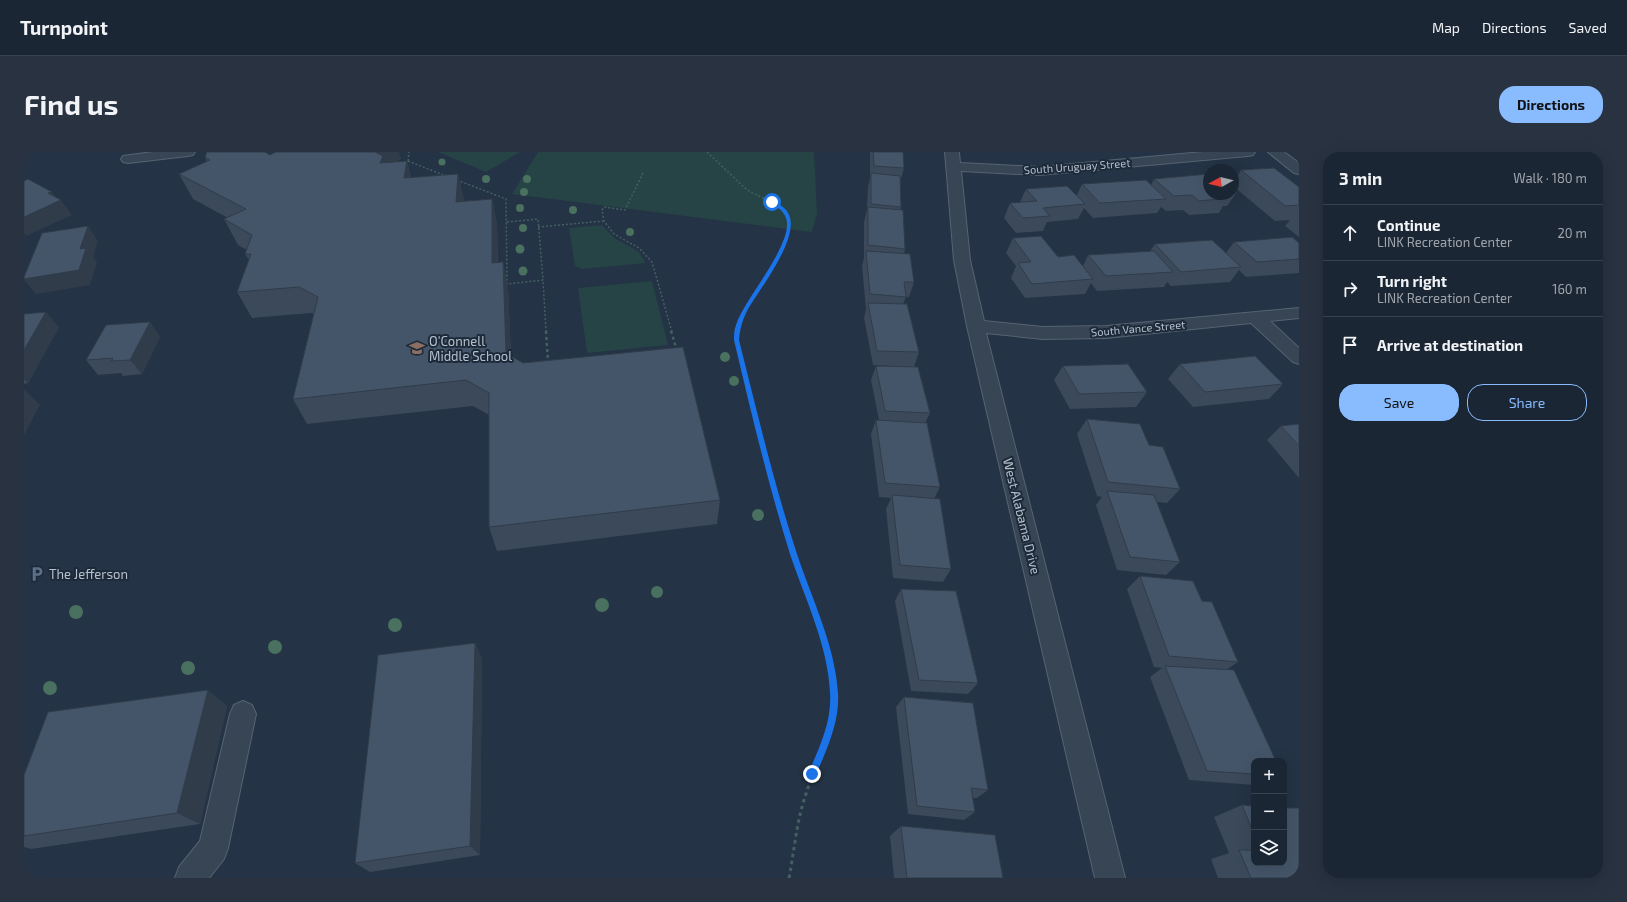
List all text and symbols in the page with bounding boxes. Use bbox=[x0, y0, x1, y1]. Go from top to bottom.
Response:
text: Turnpoint bbox=[20, 16, 108, 39]
text: Map bbox=[1432, 19, 1460, 36]
text: Directions bbox=[1482, 19, 1547, 36]
text: Saved bbox=[1569, 19, 1607, 36]
button: Directions bbox=[1499, 86, 1603, 123]
text: Find us bbox=[24, 87, 118, 121]
street label: South Uruguay Street bbox=[1023, 156, 1131, 176]
north arrow bbox=[1203, 164, 1239, 200]
text: 3 min bbox=[1339, 168, 1382, 188]
text: Walk · 180 m bbox=[1513, 170, 1587, 186]
route start bbox=[763, 193, 781, 211]
text: Continue bbox=[1377, 216, 1440, 234]
icon: ahead bbox=[1339, 222, 1361, 244]
text: 20 m bbox=[1558, 225, 1587, 241]
text: LINK Recreation Center bbox=[1377, 234, 1512, 250]
text: Turn right bbox=[1377, 272, 1447, 290]
icon: right bbox=[1339, 278, 1361, 300]
text: 160 m bbox=[1552, 281, 1587, 297]
text: LINK Recreation Center bbox=[1377, 290, 1512, 306]
street label: South Vance Street bbox=[1090, 317, 1186, 339]
place label: O'Connell Middle School bbox=[429, 333, 512, 364]
icon: arrive bbox=[1339, 334, 1361, 356]
text: Arrive at destination bbox=[1377, 336, 1523, 354]
school or university icon: O'Connell Middle School bbox=[408, 339, 426, 357]
button: Save bbox=[1339, 384, 1459, 421]
button: Share bbox=[1467, 384, 1587, 421]
street label: West Alabama Drive bbox=[1000, 456, 1044, 576]
parking icon: The Jefferson bbox=[28, 565, 46, 583]
place label: The Jefferson bbox=[49, 566, 128, 582]
map controls bbox=[1251, 758, 1287, 866]
button: + bbox=[1251, 758, 1287, 794]
route end bbox=[803, 765, 821, 783]
button: − bbox=[1251, 794, 1287, 830]
button: layers bbox=[1251, 830, 1287, 866]

